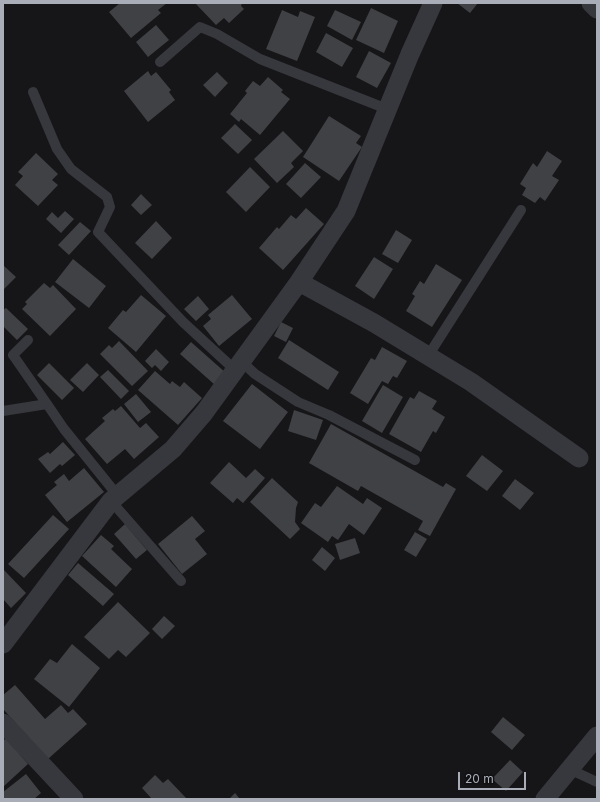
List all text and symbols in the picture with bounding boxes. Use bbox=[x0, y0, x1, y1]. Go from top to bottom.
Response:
scale bar bbox=[460, 764, 528, 790]
text: 20 m bbox=[465, 771, 494, 786]

